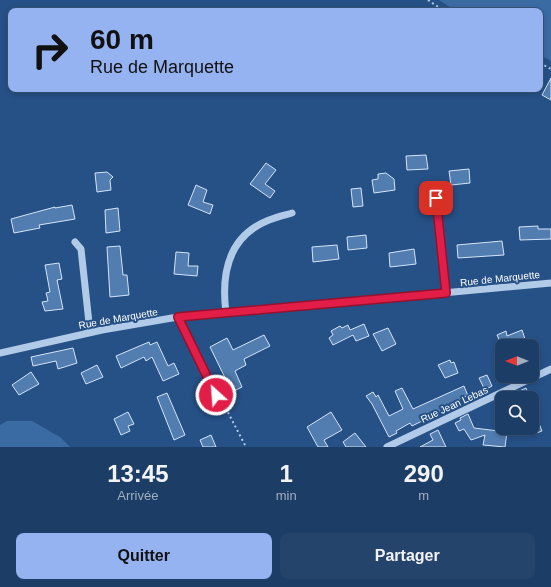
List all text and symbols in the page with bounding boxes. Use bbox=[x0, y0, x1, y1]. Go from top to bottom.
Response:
icon: right bbox=[24, 24, 76, 76]
text: 60 m bbox=[90, 24, 154, 55]
text: Rue de Marquette bbox=[90, 57, 234, 77]
pin bbox=[419, 181, 453, 215]
icon: arrive bbox=[425, 187, 447, 209]
street label: Rue de Marquette bbox=[460, 269, 541, 288]
street label: Rue de Marquette bbox=[78, 306, 159, 331]
north arrow bbox=[495, 339, 539, 383]
map controls bbox=[495, 339, 539, 435]
position arrow bbox=[195, 374, 237, 416]
street label: Rue Jean Lebas bbox=[419, 384, 490, 425]
button: search bbox=[495, 391, 539, 435]
text: 13:45 bbox=[107, 460, 169, 487]
text: 1 bbox=[279, 460, 293, 487]
text: 290 bbox=[404, 460, 444, 487]
text: Arrivée bbox=[117, 488, 158, 503]
text: min bbox=[276, 488, 297, 503]
text: m bbox=[418, 488, 429, 503]
button: Quitter bbox=[16, 533, 272, 579]
button: Partager bbox=[280, 533, 535, 579]

